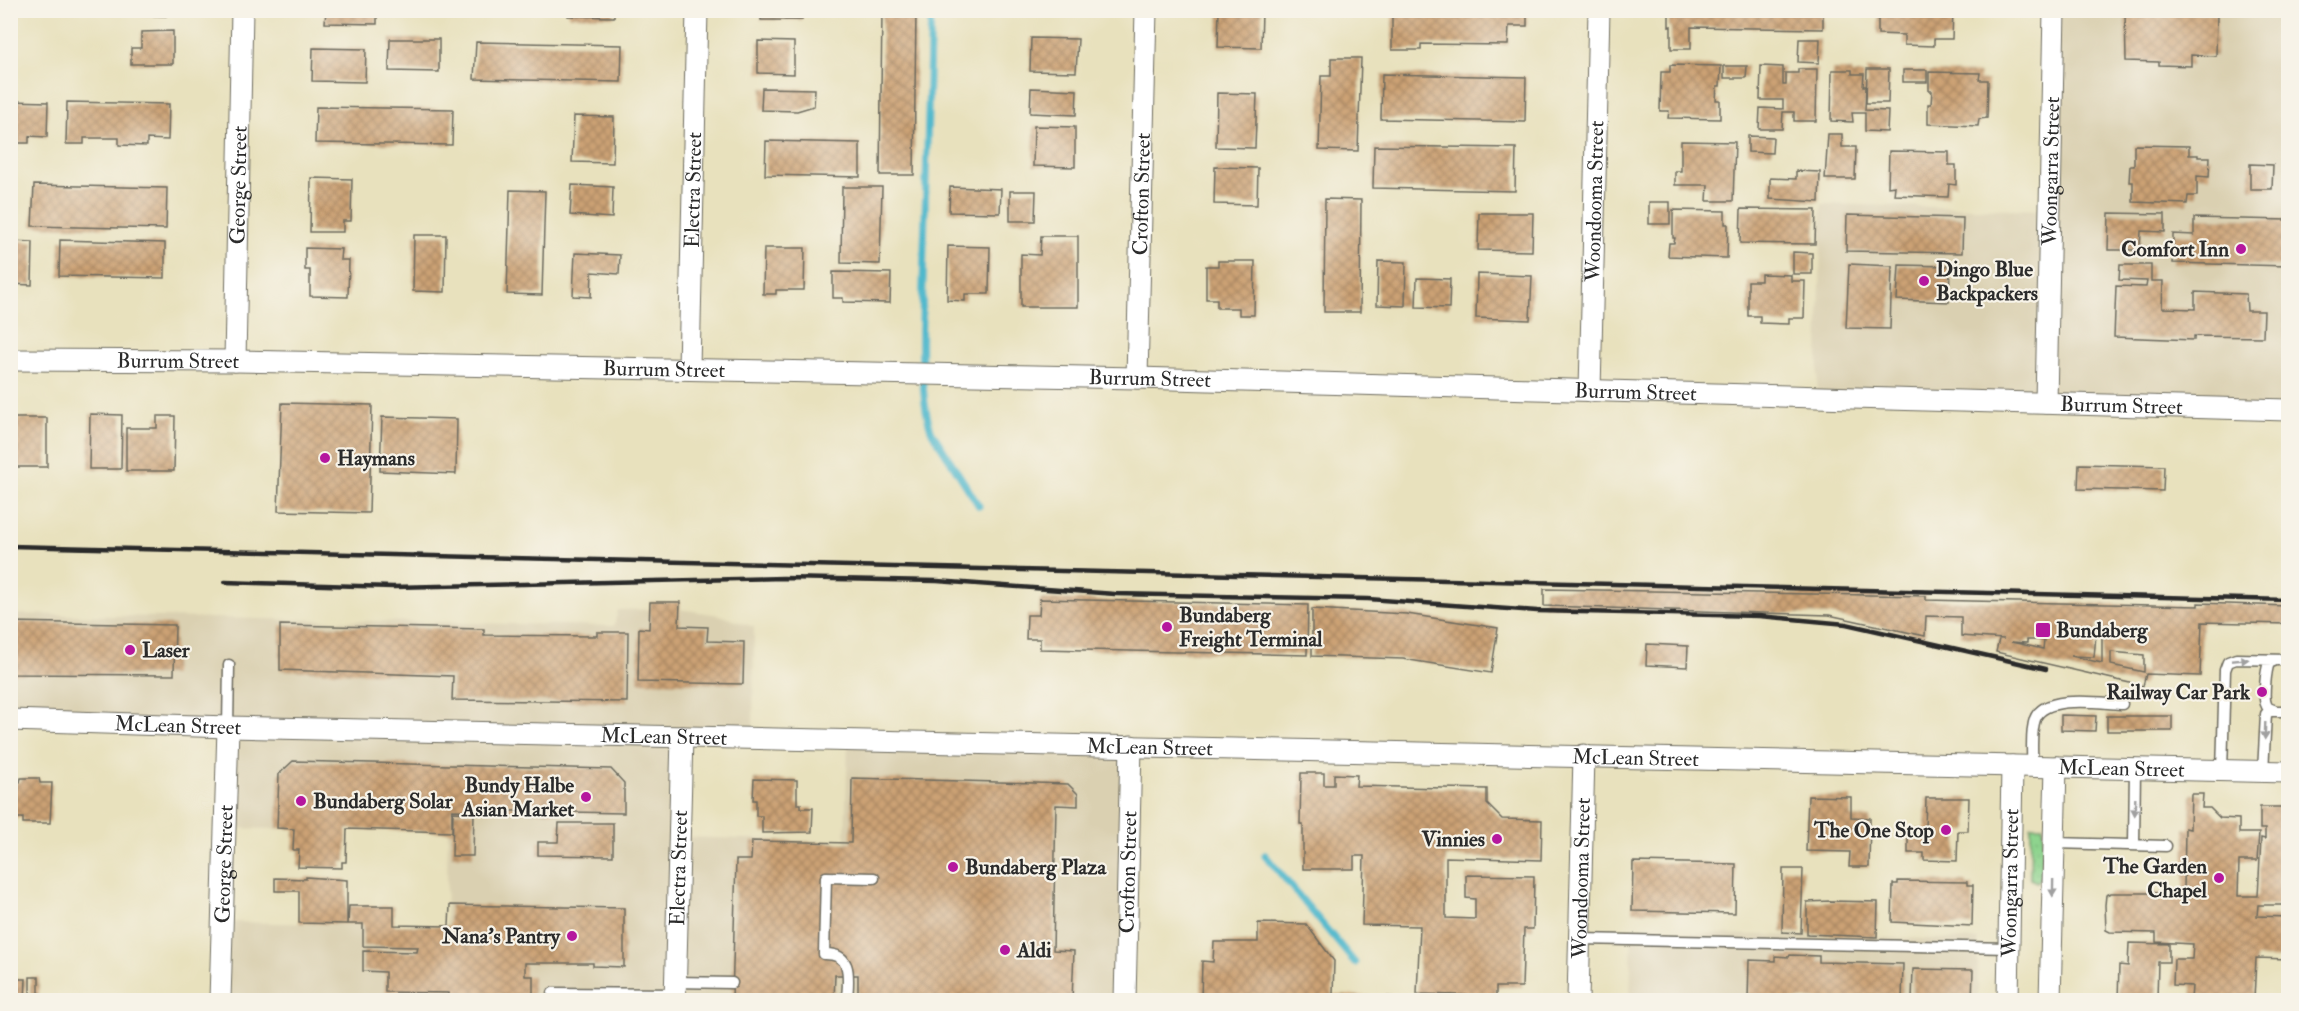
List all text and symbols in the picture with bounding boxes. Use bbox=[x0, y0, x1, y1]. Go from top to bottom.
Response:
street label: Woongarra Street bbox=[2036, 96, 2066, 247]
street label: Woondooma Street bbox=[1580, 120, 1610, 283]
street label: George Street bbox=[224, 125, 254, 245]
street label: Electra Street bbox=[679, 132, 708, 248]
street label: Crofton Street bbox=[1127, 132, 1157, 256]
place label: Comfort Inn bbox=[2121, 236, 2229, 263]
marker: Comfort Inn bbox=[2234, 242, 2248, 256]
place label: Dingo Blue Backpackers bbox=[1936, 256, 2038, 307]
marker: Dingo Blue Backpackers bbox=[1917, 274, 1931, 288]
street label: Burrum Street bbox=[117, 347, 240, 375]
street label: Burrum Street bbox=[602, 355, 726, 384]
street label: Burrum Street bbox=[1088, 364, 1212, 394]
street label: Burrum Street bbox=[1574, 377, 1697, 408]
street label: Burrum Street bbox=[2060, 391, 2183, 421]
place label: Haymans bbox=[337, 445, 415, 472]
marker: Haymans bbox=[318, 451, 332, 465]
place label: Bundaberg Freight Terminal bbox=[1179, 602, 1323, 653]
place label: Bundaberg bbox=[2056, 617, 2148, 644]
marker: Bundaberg Freight Terminal bbox=[1160, 620, 1174, 634]
marker: Bundaberg bbox=[2034, 621, 2052, 639]
place label: Laser bbox=[142, 637, 191, 664]
marker: Laser bbox=[123, 643, 137, 657]
one-way arrow bbox=[2231, 655, 2250, 665]
place label: Railway Car Park bbox=[2106, 679, 2251, 706]
marker: Railway Car Park bbox=[2255, 685, 2269, 699]
street label: McLean Street bbox=[114, 710, 242, 741]
one-way arrow bbox=[2260, 721, 2269, 740]
street label: McLean Street bbox=[600, 722, 728, 752]
street label: McLean Street bbox=[1086, 733, 1214, 763]
street label: McLean Street bbox=[1572, 743, 1699, 773]
street label: McLean Street bbox=[2058, 754, 2185, 784]
place label: Bundy Halbe Asian Market bbox=[461, 772, 574, 823]
place label: Bundaberg Solar bbox=[313, 788, 454, 815]
marker: Bundy Halbe Asian Market bbox=[579, 790, 593, 804]
marker: Bundaberg Solar bbox=[294, 794, 308, 808]
street label: Woondooma Street bbox=[1566, 797, 1597, 960]
one-way arrow bbox=[2130, 797, 2139, 816]
street label: George Street bbox=[209, 804, 240, 924]
street label: Woongarra Street bbox=[1996, 808, 2025, 959]
street label: Electra Street bbox=[664, 810, 694, 926]
street label: Crofton Street bbox=[1114, 810, 1143, 934]
place label: The One Stop bbox=[1813, 817, 1934, 844]
marker: The One Stop bbox=[1939, 823, 1953, 837]
place label: Vinnies bbox=[1421, 826, 1485, 853]
marker: Vinnies bbox=[1490, 832, 1504, 846]
place label: The Garden Chapel bbox=[2102, 853, 2208, 904]
place label: Bundaberg Plaza bbox=[965, 854, 1107, 881]
marker: Bundaberg Plaza bbox=[946, 860, 960, 874]
marker: The Garden Chapel bbox=[2212, 871, 2226, 885]
one-way arrow bbox=[2049, 879, 2058, 898]
place label: Nana's Pantry bbox=[441, 923, 561, 950]
marker: Nana's Pantry bbox=[565, 929, 579, 943]
place label: Aldi bbox=[1016, 937, 1052, 964]
marker: Aldi bbox=[998, 943, 1012, 957]

